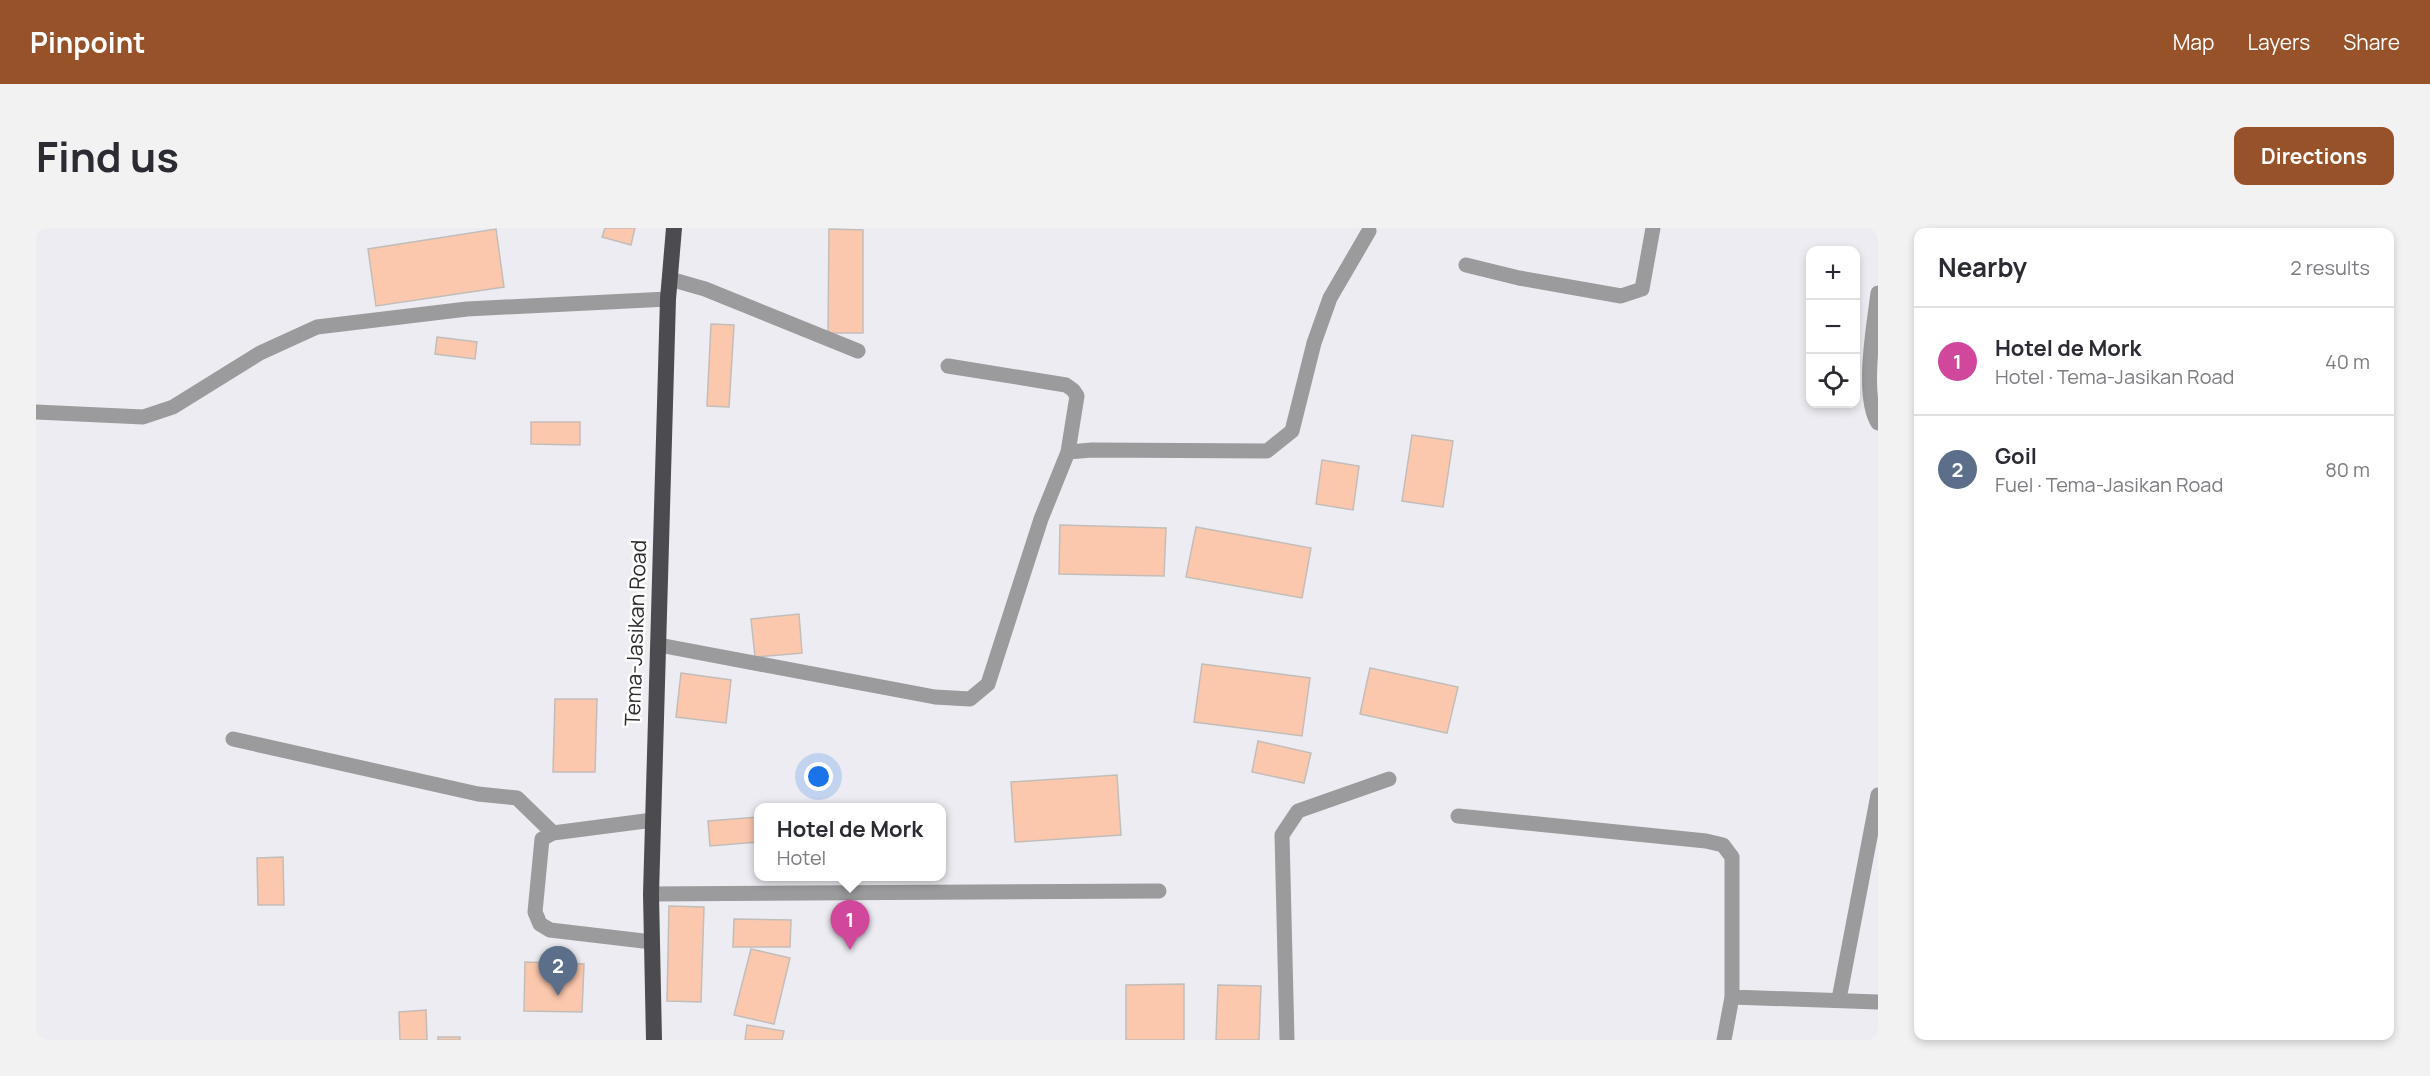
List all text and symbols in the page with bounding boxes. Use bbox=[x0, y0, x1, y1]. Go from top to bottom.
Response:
text: Pinpoint bbox=[30, 23, 145, 61]
text: Map bbox=[2173, 28, 2214, 56]
text: Layers bbox=[2247, 28, 2310, 56]
text: Share bbox=[2343, 28, 2400, 56]
text: Find us bbox=[36, 127, 179, 185]
button: Directions bbox=[2234, 127, 2394, 185]
map controls bbox=[1806, 246, 1860, 408]
button: + bbox=[1806, 246, 1860, 300]
text: Nearby bbox=[1938, 249, 2027, 285]
text: 2 results bbox=[2290, 254, 2370, 281]
button: − bbox=[1806, 300, 1860, 354]
text: Hotel de Mork bbox=[1995, 333, 2141, 363]
text: 1 bbox=[1953, 348, 1962, 375]
text: 40 m bbox=[2325, 348, 2370, 375]
button: locate bbox=[1806, 354, 1860, 408]
text: Hotel · Tema-Jasikan Road bbox=[1995, 363, 2234, 390]
text: Goil bbox=[1995, 441, 2037, 471]
text: 2 bbox=[1952, 456, 1963, 483]
text: 80 m bbox=[2325, 456, 2370, 483]
text: Fuel · Tema-Jasikan Road bbox=[1995, 471, 2223, 498]
street label: Tema-Jasikan Road bbox=[618, 539, 652, 727]
your location bbox=[804, 762, 833, 791]
popup bbox=[754, 803, 946, 881]
text: Hotel de Mork bbox=[777, 814, 923, 844]
text: Hotel bbox=[777, 844, 826, 871]
pin: 1 bbox=[830, 900, 870, 950]
pin: 2 bbox=[538, 946, 578, 996]

